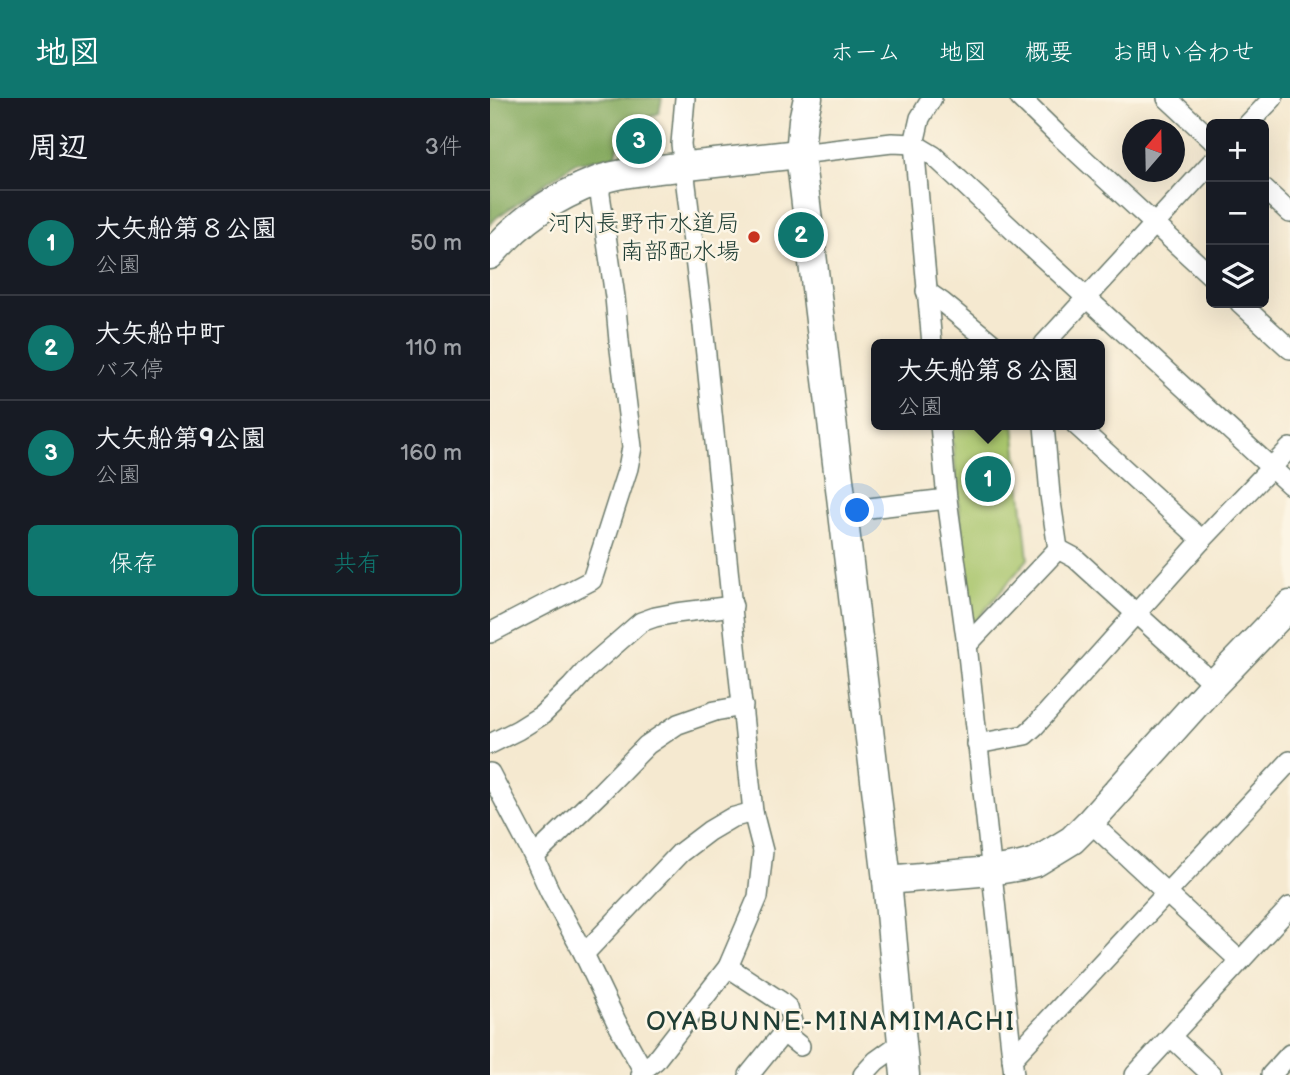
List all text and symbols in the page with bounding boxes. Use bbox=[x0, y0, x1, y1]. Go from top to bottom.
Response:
text: 地図 bbox=[35, 33, 101, 73]
text: ホーム bbox=[830, 38, 901, 67]
text: 地図 bbox=[939, 38, 987, 67]
text: 概要 bbox=[1025, 38, 1073, 67]
text: お問い合わせ bbox=[1111, 38, 1255, 67]
pin: 3 bbox=[616, 115, 662, 167]
north arrow bbox=[1122, 119, 1185, 182]
map controls bbox=[1206, 119, 1269, 308]
button: + bbox=[1206, 119, 1269, 182]
text: 周辺 bbox=[28, 130, 88, 166]
text: 3件 bbox=[425, 133, 462, 161]
button: − bbox=[1206, 182, 1269, 245]
place label: 河内長野市水道局 南部配水場 bbox=[548, 209, 740, 266]
pin: 2 bbox=[778, 209, 824, 261]
text: 大矢船第８公園 bbox=[95, 214, 277, 245]
text: 1 bbox=[46, 229, 56, 257]
text: 50 m bbox=[410, 229, 462, 257]
marker: 河内長野市水道局 南部配水場 bbox=[746, 229, 762, 245]
button: layers bbox=[1206, 245, 1269, 308]
text: 公園 bbox=[95, 251, 141, 279]
text: 大矢船中町 bbox=[95, 319, 225, 350]
text: 2 bbox=[44, 334, 58, 362]
text: 110 m bbox=[405, 334, 462, 362]
popup bbox=[871, 339, 1105, 430]
text: バス停 bbox=[95, 356, 164, 384]
text: 大矢船第８公園 bbox=[897, 356, 1079, 387]
text: 公園 bbox=[897, 393, 943, 421]
text: 大矢船第9公園 bbox=[95, 424, 266, 455]
text: 3 bbox=[44, 439, 58, 467]
text: 160 m bbox=[400, 439, 462, 467]
pin: 1 bbox=[965, 453, 1011, 505]
text: 公園 bbox=[95, 461, 141, 489]
your location bbox=[840, 493, 874, 527]
button: 保存 bbox=[28, 525, 238, 596]
button: 共有 bbox=[252, 525, 462, 596]
district label: OYABUNNE-MINAMIMACHI bbox=[646, 1007, 1016, 1038]

